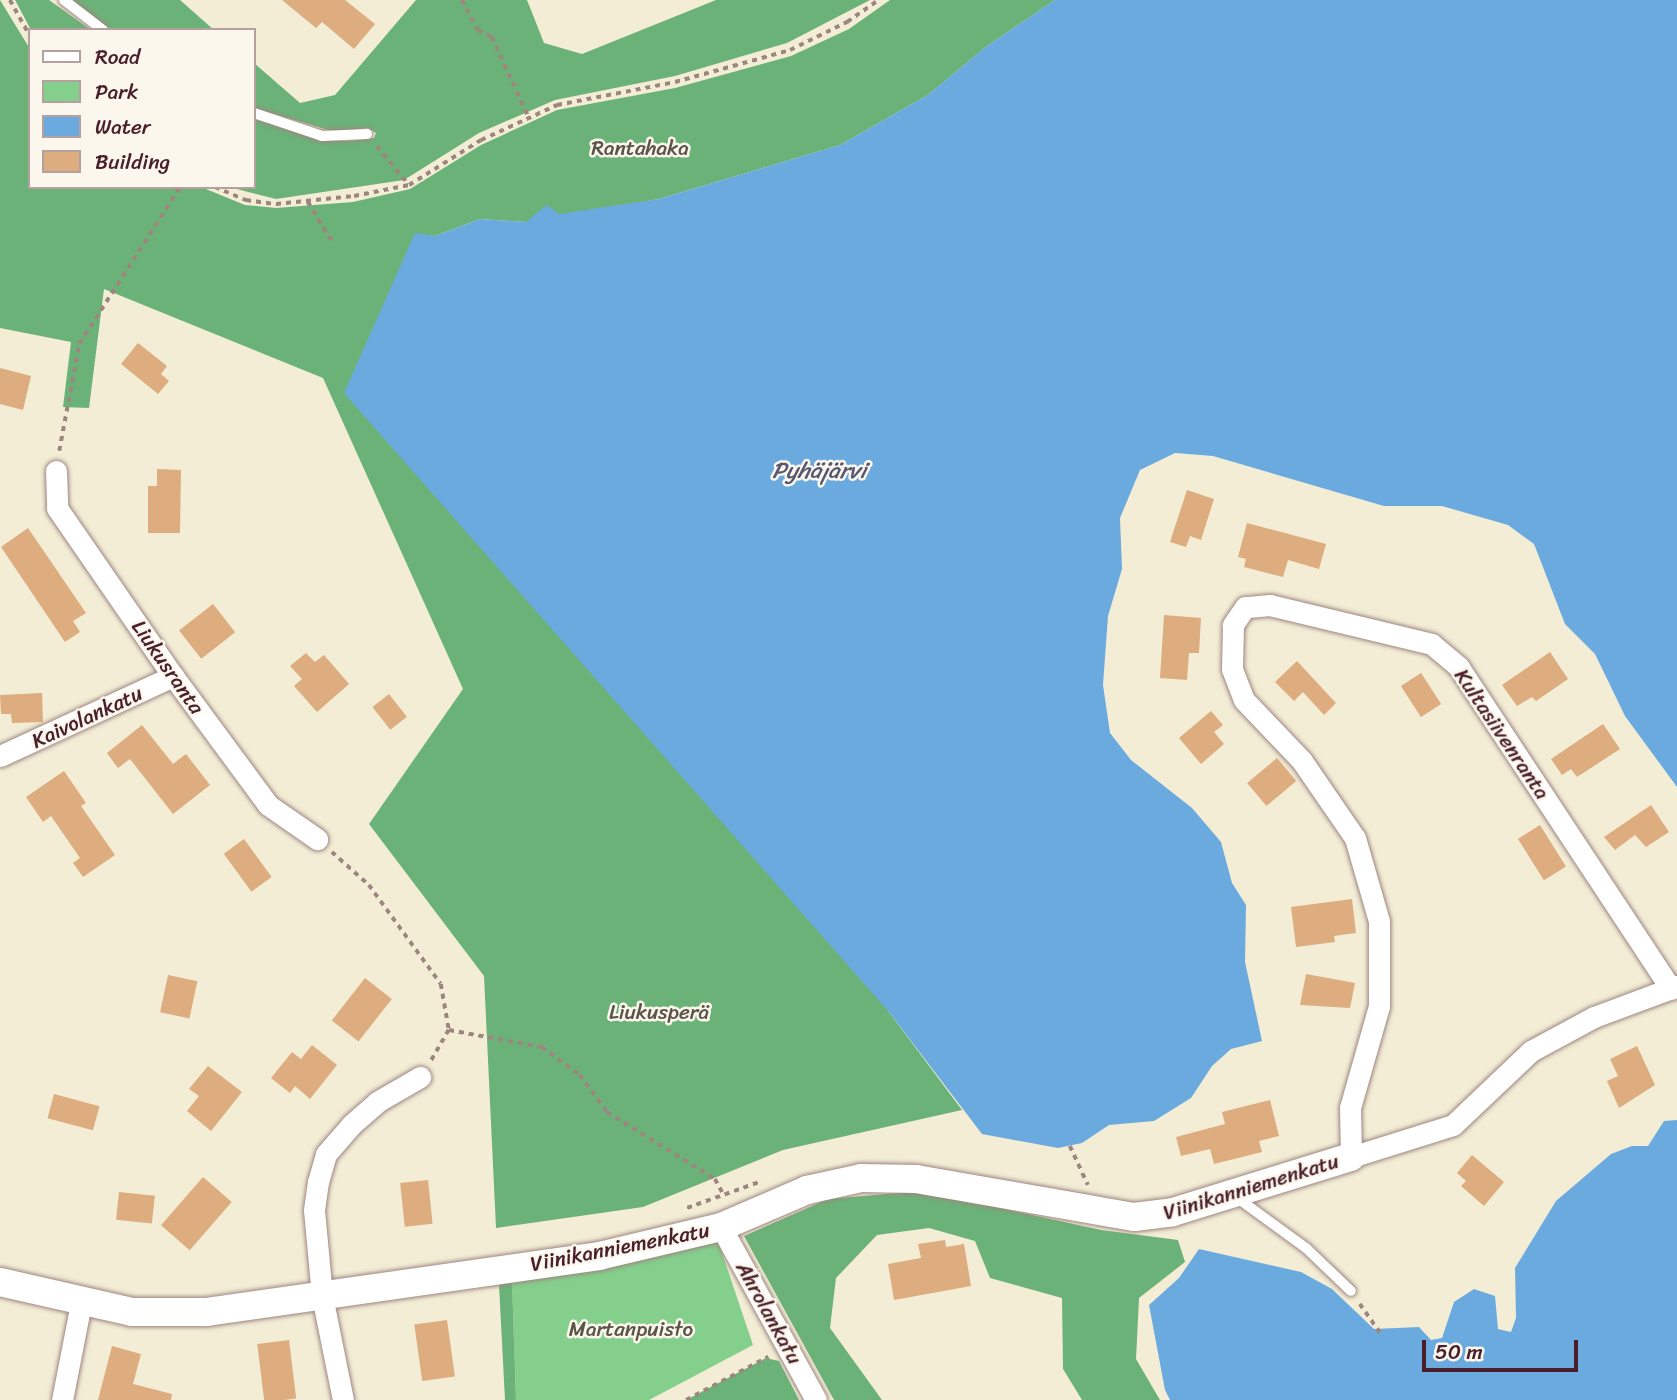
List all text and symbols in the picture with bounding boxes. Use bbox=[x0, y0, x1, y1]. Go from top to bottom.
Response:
legend bbox=[28, 28, 256, 189]
text: Road bbox=[95, 38, 140, 76]
text: Park bbox=[95, 73, 138, 111]
text: Water bbox=[95, 108, 150, 146]
park label: Rantahaka bbox=[591, 135, 689, 161]
text: Building bbox=[95, 143, 170, 181]
water label: Pyhäjärvi bbox=[772, 457, 866, 485]
street label: Liukusranta bbox=[126, 615, 210, 719]
street label: Kultasiivenranta bbox=[1449, 664, 1555, 804]
street label: Kaivolankatu bbox=[28, 680, 146, 754]
park label: Liukusperä bbox=[609, 999, 709, 1025]
street label: Viinikanniemenkatu bbox=[1160, 1148, 1342, 1226]
street label: Viinikanniemenkatu bbox=[528, 1217, 712, 1277]
street label: Ahrolankatu bbox=[731, 1257, 807, 1369]
park label: Martanpuisto bbox=[569, 1316, 693, 1342]
scale bar bbox=[1425, 1326, 1581, 1370]
text: 50 m bbox=[1435, 1333, 1483, 1371]

